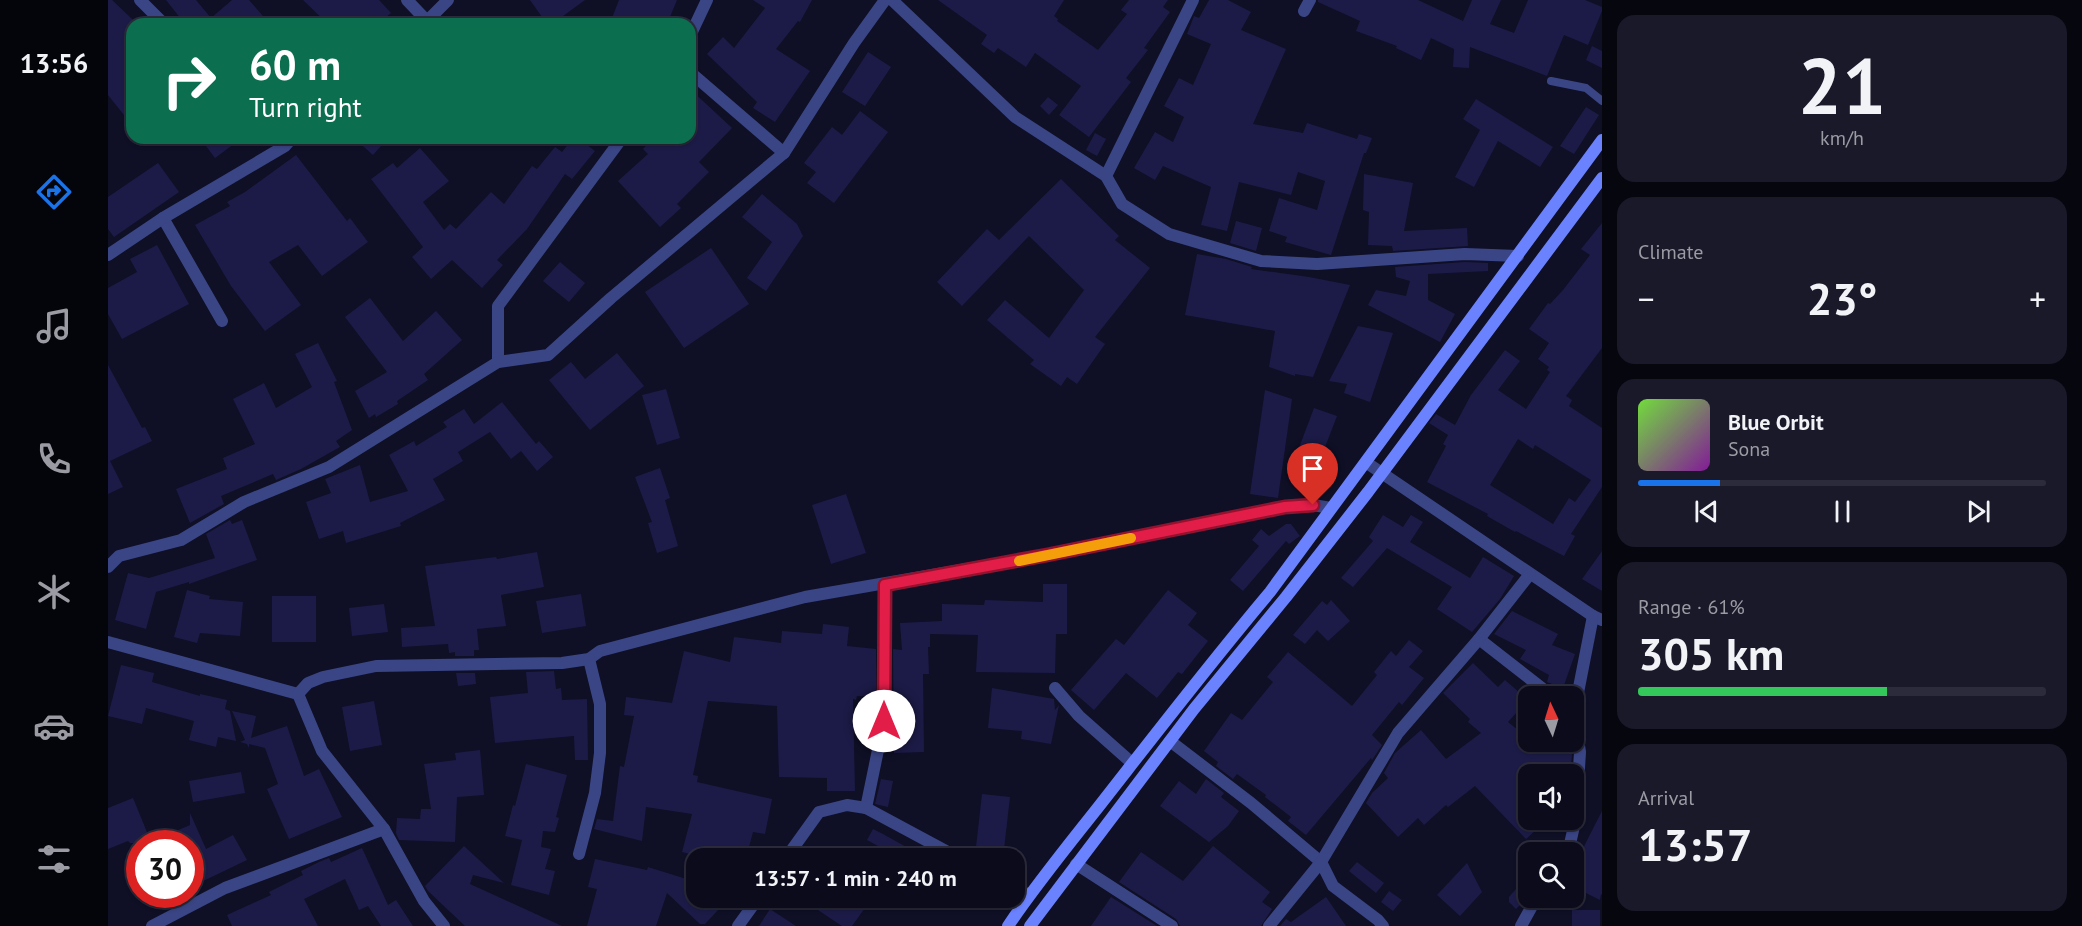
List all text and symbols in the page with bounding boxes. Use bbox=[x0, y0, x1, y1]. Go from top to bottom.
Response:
text: 21 bbox=[1798, 35, 1886, 136]
text: 60 m bbox=[249, 37, 341, 92]
icon: right bbox=[150, 42, 228, 120]
text: 13:56 bbox=[20, 46, 88, 80]
text: Turn right bbox=[249, 90, 362, 124]
text: km/h bbox=[1820, 125, 1864, 151]
icon: directions bbox=[33, 171, 75, 213]
text: Climate bbox=[1638, 239, 1704, 265]
text: 23° bbox=[1807, 269, 1877, 327]
text: − bbox=[1638, 277, 1655, 320]
text: + bbox=[2029, 277, 2046, 320]
icon: music bbox=[33, 305, 75, 347]
text: Blue Orbit bbox=[1728, 408, 1824, 436]
text: Sona bbox=[1728, 436, 1770, 462]
icon: phone bbox=[33, 438, 75, 480]
pin bbox=[1287, 443, 1338, 505]
icon: arrive bbox=[1296, 452, 1329, 485]
icon: previous bbox=[1690, 495, 1723, 528]
icon: pause bbox=[1826, 495, 1859, 528]
icon: next bbox=[1962, 495, 1995, 528]
icon: climate bbox=[33, 571, 75, 613]
text: Range · 61% bbox=[1638, 594, 1745, 620]
text: 305 km bbox=[1638, 624, 1784, 682]
north arrow bbox=[1518, 686, 1584, 752]
map controls bbox=[1518, 686, 1584, 908]
position arrow bbox=[852, 689, 916, 753]
icon: car bbox=[33, 705, 75, 747]
button: sound bbox=[1518, 764, 1584, 830]
text: Arrival bbox=[1638, 785, 1694, 811]
text: 13:57 bbox=[1638, 815, 1752, 873]
speed limit sign: 30 bbox=[126, 830, 204, 908]
icon: filters bbox=[33, 838, 75, 880]
button: search bbox=[1518, 842, 1584, 908]
text: 13:57 · 1 min · 240 m bbox=[754, 864, 957, 892]

